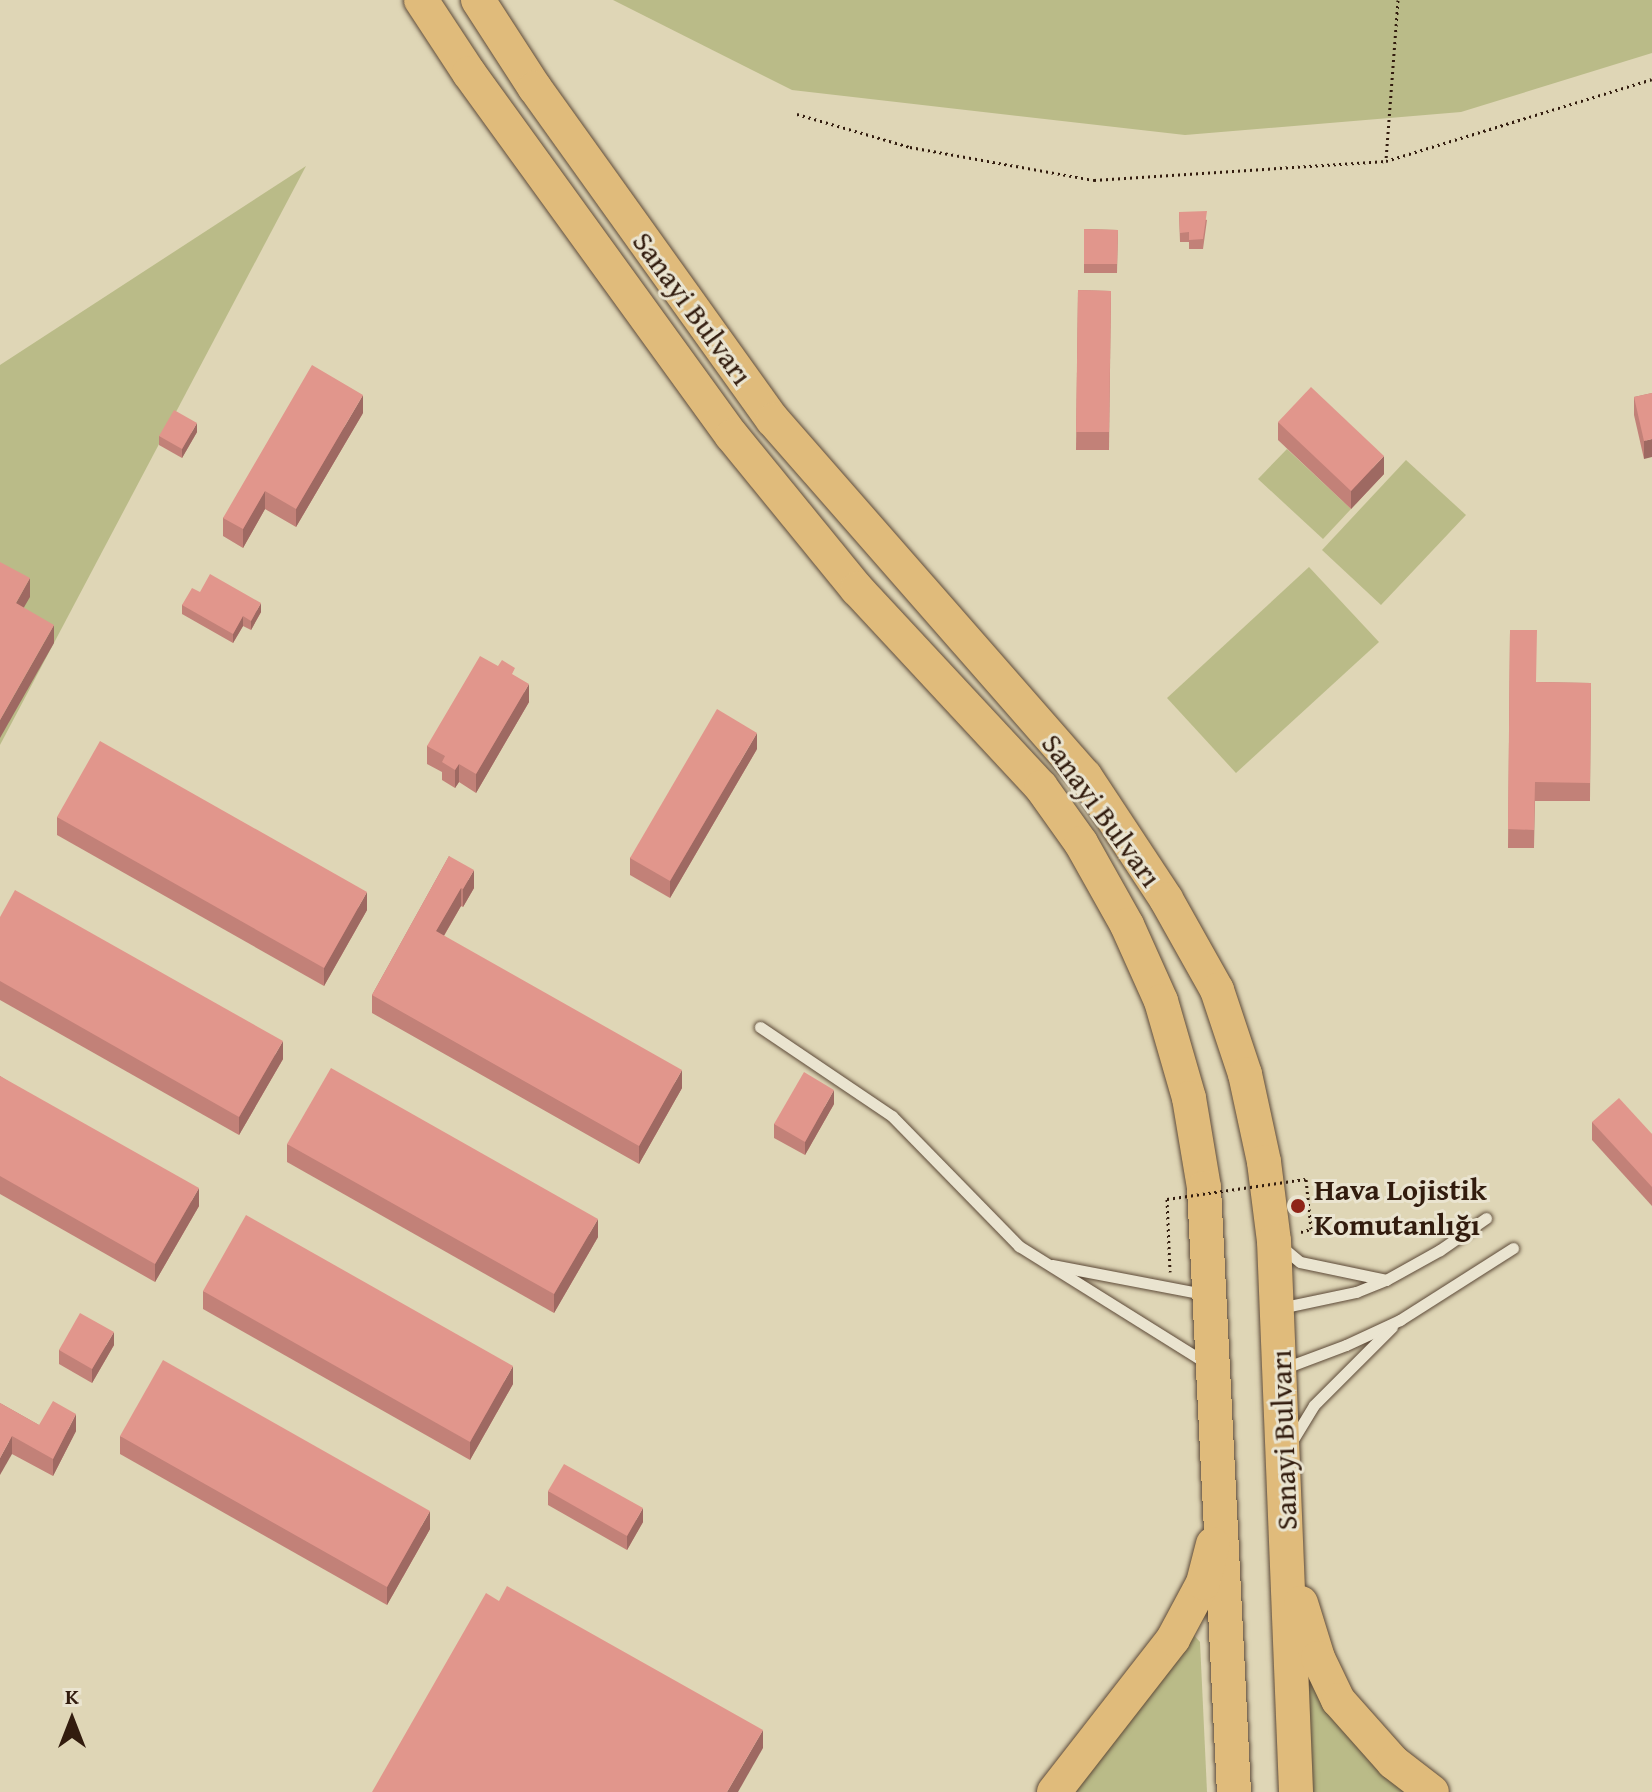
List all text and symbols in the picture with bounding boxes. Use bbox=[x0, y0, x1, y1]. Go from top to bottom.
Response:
street label: Sanayi Bulvarı bbox=[625, 224, 761, 392]
street label: Sanayi Bulvarı bbox=[1034, 726, 1170, 894]
place label: Hava Lojistik Komutanlığı bbox=[1314, 1171, 1487, 1242]
marker: Hava Lojistik Komutanlığı bbox=[1289, 1197, 1307, 1215]
street label: Sanayi Bulvarı bbox=[1262, 1349, 1304, 1531]
north arrow bbox=[32, 1680, 112, 1760]
text: K bbox=[65, 1680, 79, 1712]

